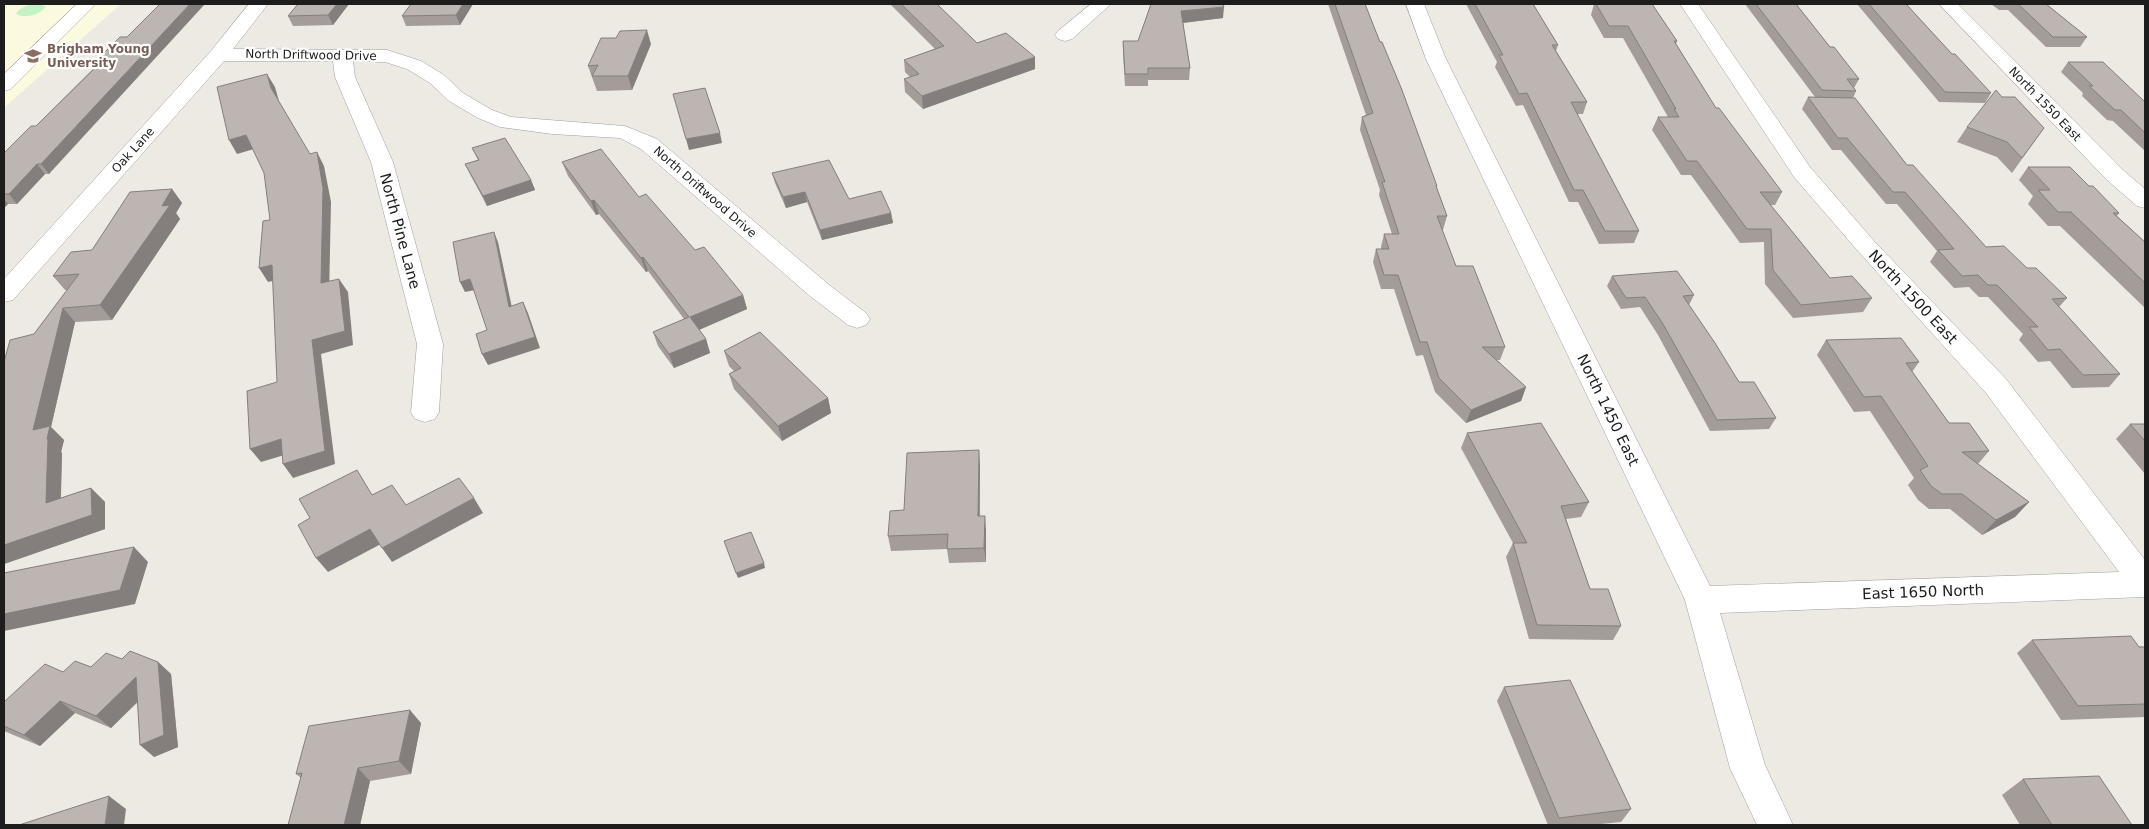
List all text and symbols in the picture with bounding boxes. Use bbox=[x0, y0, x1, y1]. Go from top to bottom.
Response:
place label: Brigham Young University bbox=[47, 42, 150, 70]
school or university icon: Brigham Young University bbox=[23, 46, 43, 66]
street label: North Driftwood Drive bbox=[245, 47, 377, 63]
street label: North 1550 East bbox=[2006, 64, 2084, 144]
street label: Oak Lane bbox=[109, 124, 157, 176]
street label: North Driftwood Drive bbox=[651, 144, 759, 240]
street label: North Pine Lane bbox=[376, 171, 424, 291]
street label: North 1500 East bbox=[1865, 246, 1961, 348]
street label: North 1450 East bbox=[1573, 351, 1643, 469]
street label: East 1650 North bbox=[1862, 581, 1984, 603]

